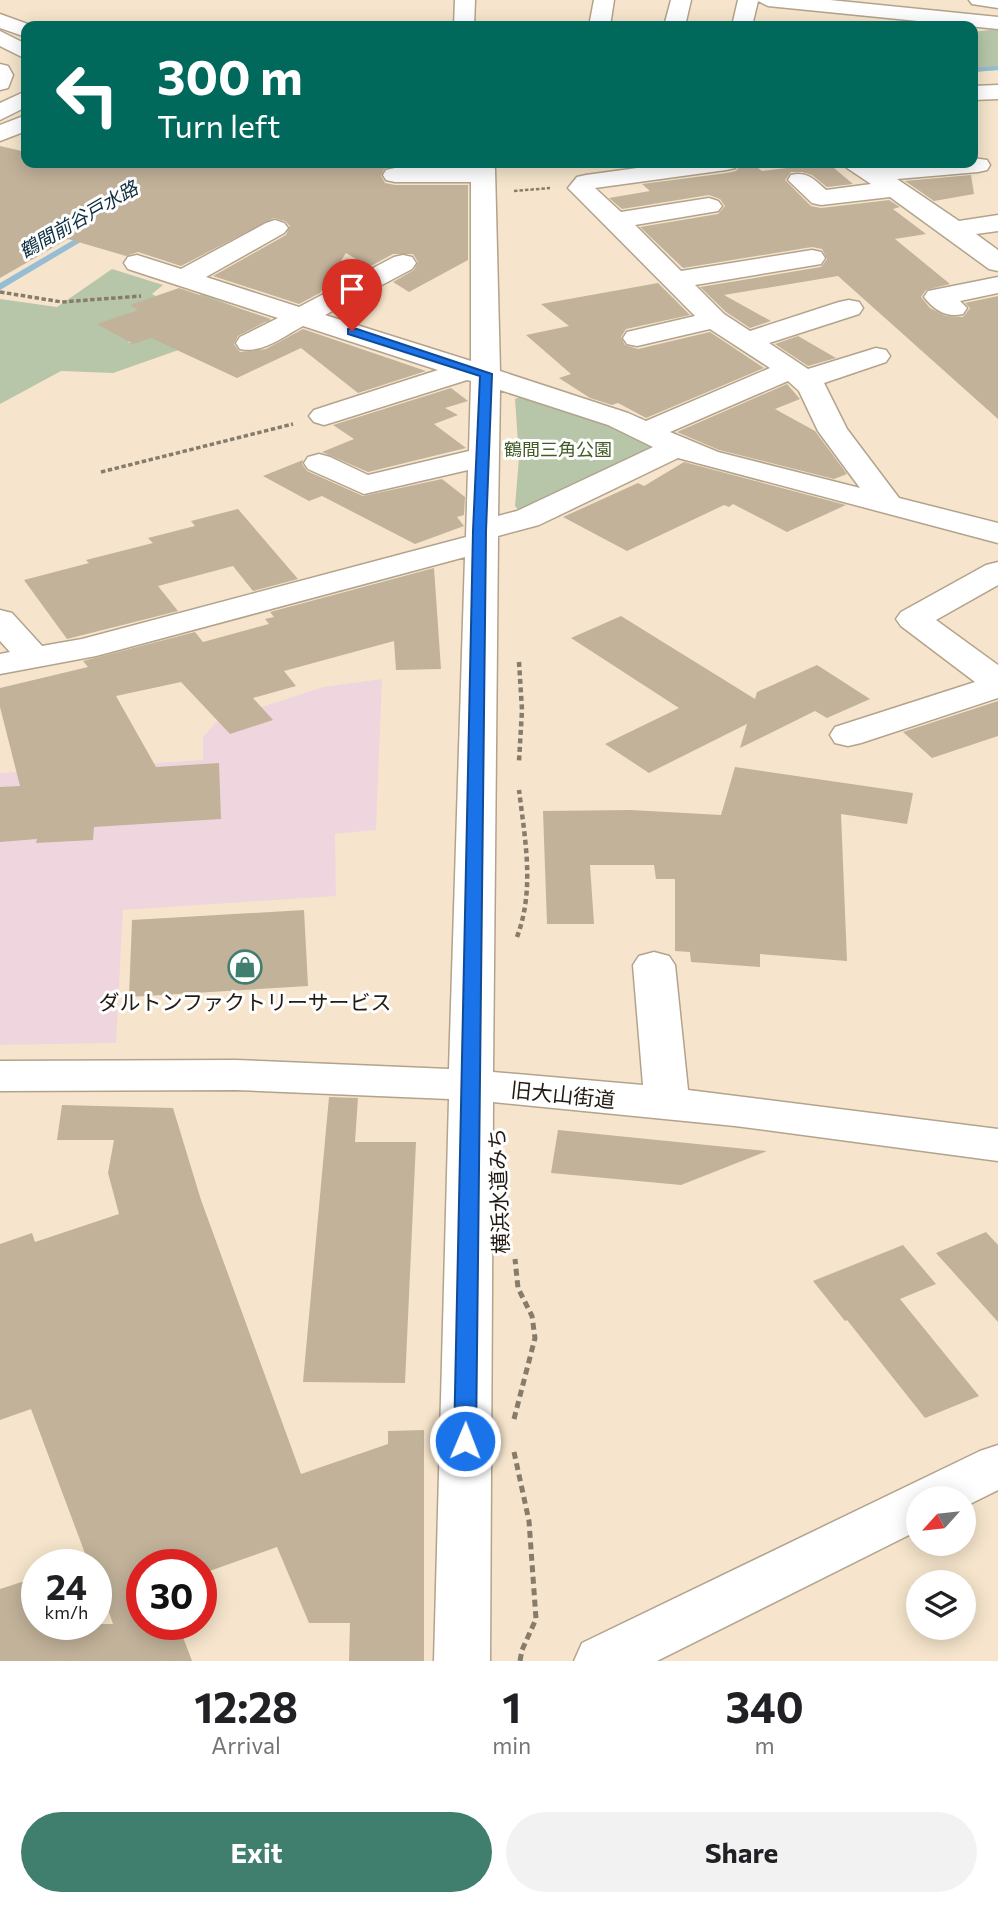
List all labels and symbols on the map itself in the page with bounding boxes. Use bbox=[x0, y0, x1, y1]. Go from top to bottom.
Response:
water label: 鶴間前谷戸水路 bbox=[15, 175, 143, 262]
pin bbox=[322, 259, 382, 331]
park label: 鶴間三角公園 bbox=[504, 438, 612, 460]
shop icon: ダルトンファクトリーサービス bbox=[226, 948, 264, 986]
place label: ダルトンファクトリーサービス bbox=[99, 989, 391, 1014]
street label: 旧大山街道 bbox=[509, 1076, 617, 1112]
street label: 横浜水道みち bbox=[483, 1128, 513, 1254]
position arrow bbox=[428, 1404, 502, 1478]
north arrow bbox=[906, 1486, 976, 1556]
speed limit sign: 30 bbox=[126, 1549, 217, 1640]

